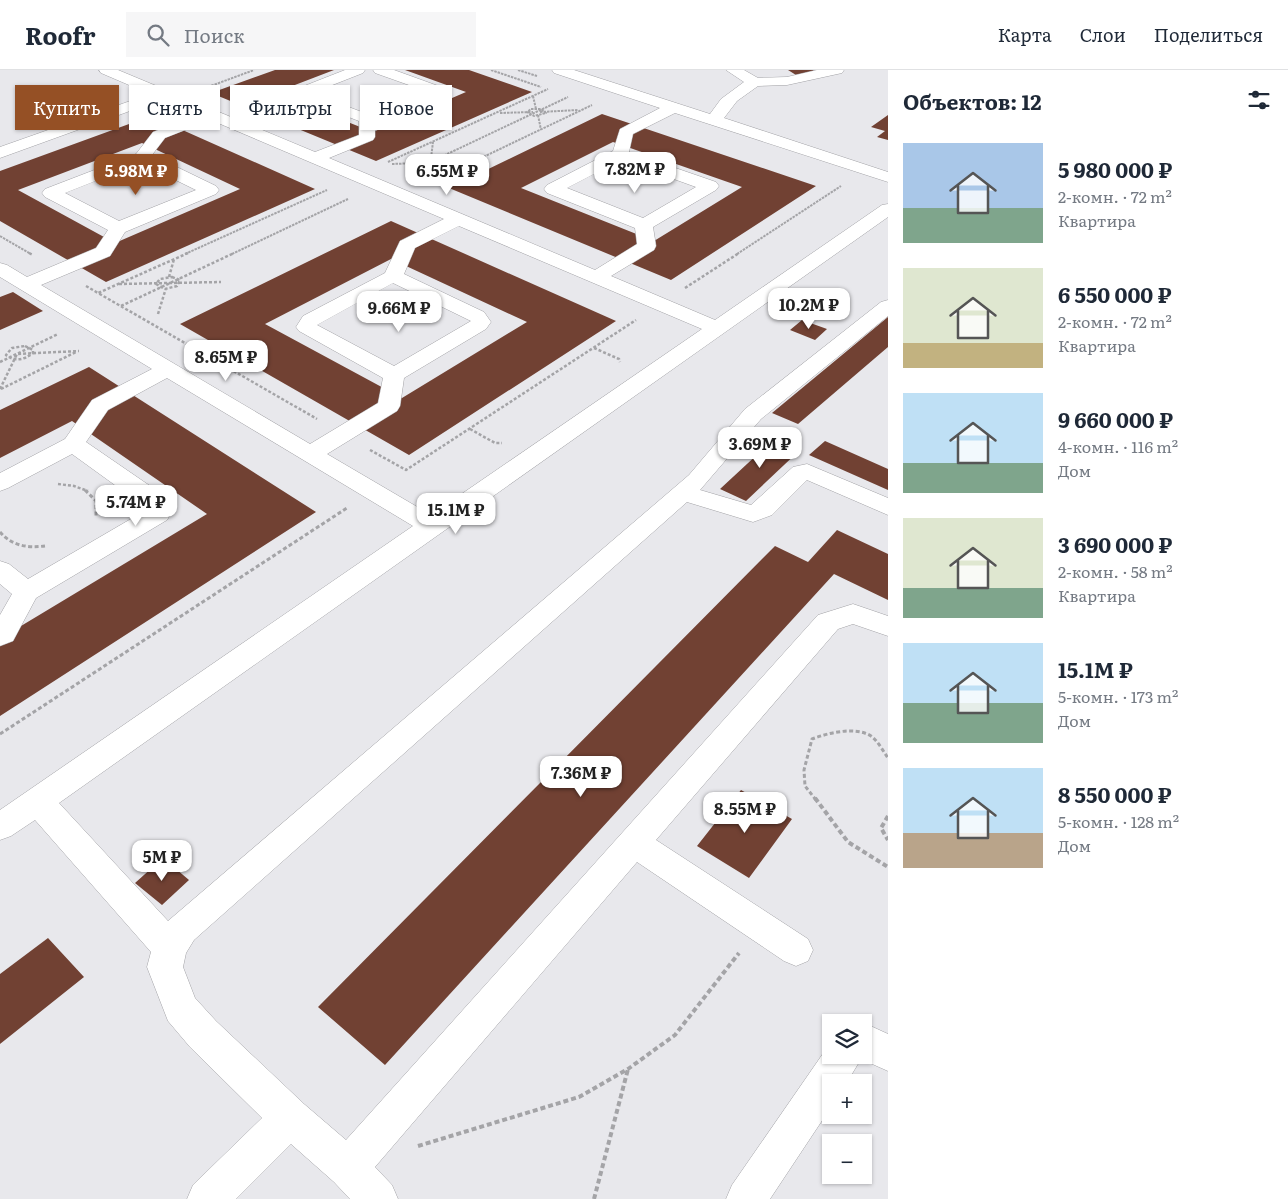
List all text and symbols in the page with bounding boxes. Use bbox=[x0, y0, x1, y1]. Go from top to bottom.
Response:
search box bbox=[126, 12, 476, 57]
text: Roofr bbox=[25, 17, 96, 52]
icon: search bbox=[144, 21, 172, 49]
text: Поиск bbox=[184, 21, 244, 49]
text: Карта bbox=[998, 21, 1052, 48]
text: Слои bbox=[1080, 21, 1126, 48]
text: Поделиться bbox=[1154, 21, 1263, 48]
chip: Купить bbox=[15, 85, 119, 130]
chip: Снять bbox=[129, 85, 220, 130]
chip: Фильтры bbox=[230, 85, 350, 130]
chip: Новое bbox=[360, 85, 452, 130]
text: Объектов: 12 bbox=[903, 85, 1041, 116]
icon: filters bbox=[1245, 86, 1273, 114]
pin: 7.82M ₽ bbox=[589, 152, 681, 194]
text: 5 980 000 ₽ bbox=[1058, 153, 1172, 184]
pin: 5.98M ₽ bbox=[90, 154, 182, 196]
pin: 6.55M ₽ bbox=[401, 154, 493, 196]
text: 7.82M ₽ bbox=[605, 156, 665, 180]
text: 5.98M ₽ bbox=[105, 158, 167, 182]
text: 6.55M ₽ bbox=[416, 158, 478, 182]
icon: home bbox=[943, 163, 1003, 223]
text: 2-комн. · 72 m² bbox=[1058, 184, 1172, 208]
text: Квартира bbox=[1058, 208, 1136, 232]
text: 6 550 000 ₽ bbox=[1058, 278, 1171, 309]
pin: 10.2M ₽ bbox=[763, 288, 855, 330]
icon: home bbox=[943, 288, 1003, 348]
pin: 9.66M ₽ bbox=[353, 290, 445, 333]
text: 10.2M ₽ bbox=[779, 292, 839, 316]
text: 9.66M ₽ bbox=[368, 295, 430, 319]
text: 2-комн. · 72 m² bbox=[1058, 309, 1172, 333]
text: Квартира bbox=[1058, 333, 1136, 357]
pin: 8.65M ₽ bbox=[180, 340, 272, 382]
text: 8.65M ₽ bbox=[195, 344, 257, 368]
text: 9 660 000 ₽ bbox=[1058, 403, 1173, 434]
icon: home bbox=[943, 413, 1003, 473]
pin: 3.69M ₽ bbox=[714, 426, 806, 469]
text: 3.69M ₽ bbox=[729, 431, 791, 455]
text: 4-комн. · 116 m² bbox=[1058, 434, 1178, 458]
text: Дом bbox=[1058, 458, 1091, 482]
pin: 5.74M ₽ bbox=[90, 484, 182, 527]
text: 5.74M ₽ bbox=[106, 489, 166, 513]
pin: 15.1M ₽ bbox=[410, 492, 502, 535]
text: 15.1M ₽ bbox=[428, 497, 484, 521]
text: 3 690 000 ₽ bbox=[1058, 528, 1172, 559]
icon: home bbox=[943, 538, 1003, 598]
text: 2-комн. · 58 m² bbox=[1058, 559, 1173, 583]
text: Квартира bbox=[1058, 583, 1136, 607]
text: 15.1M ₽ bbox=[1058, 653, 1133, 684]
icon: home bbox=[943, 663, 1003, 723]
text: 5-комн. · 173 m² bbox=[1058, 684, 1178, 708]
text: Дом bbox=[1058, 708, 1091, 732]
pin: 7.36M ₽ bbox=[535, 756, 627, 798]
text: 7.36M ₽ bbox=[551, 760, 611, 784]
text: 8 550 000 ₽ bbox=[1058, 778, 1172, 809]
icon: home bbox=[943, 788, 1003, 848]
pin: 8.55M ₽ bbox=[699, 792, 791, 834]
text: 8.55M ₽ bbox=[714, 796, 776, 820]
text: 5-комн. · 128 m² bbox=[1058, 809, 1179, 833]
text: Дом bbox=[1058, 833, 1091, 857]
pin: 5M ₽ bbox=[132, 840, 192, 882]
text: 5M ₽ bbox=[143, 844, 181, 868]
map controls bbox=[822, 1014, 872, 1184]
button: layers bbox=[822, 1014, 872, 1064]
button: + bbox=[822, 1074, 872, 1124]
button: − bbox=[822, 1134, 872, 1184]

